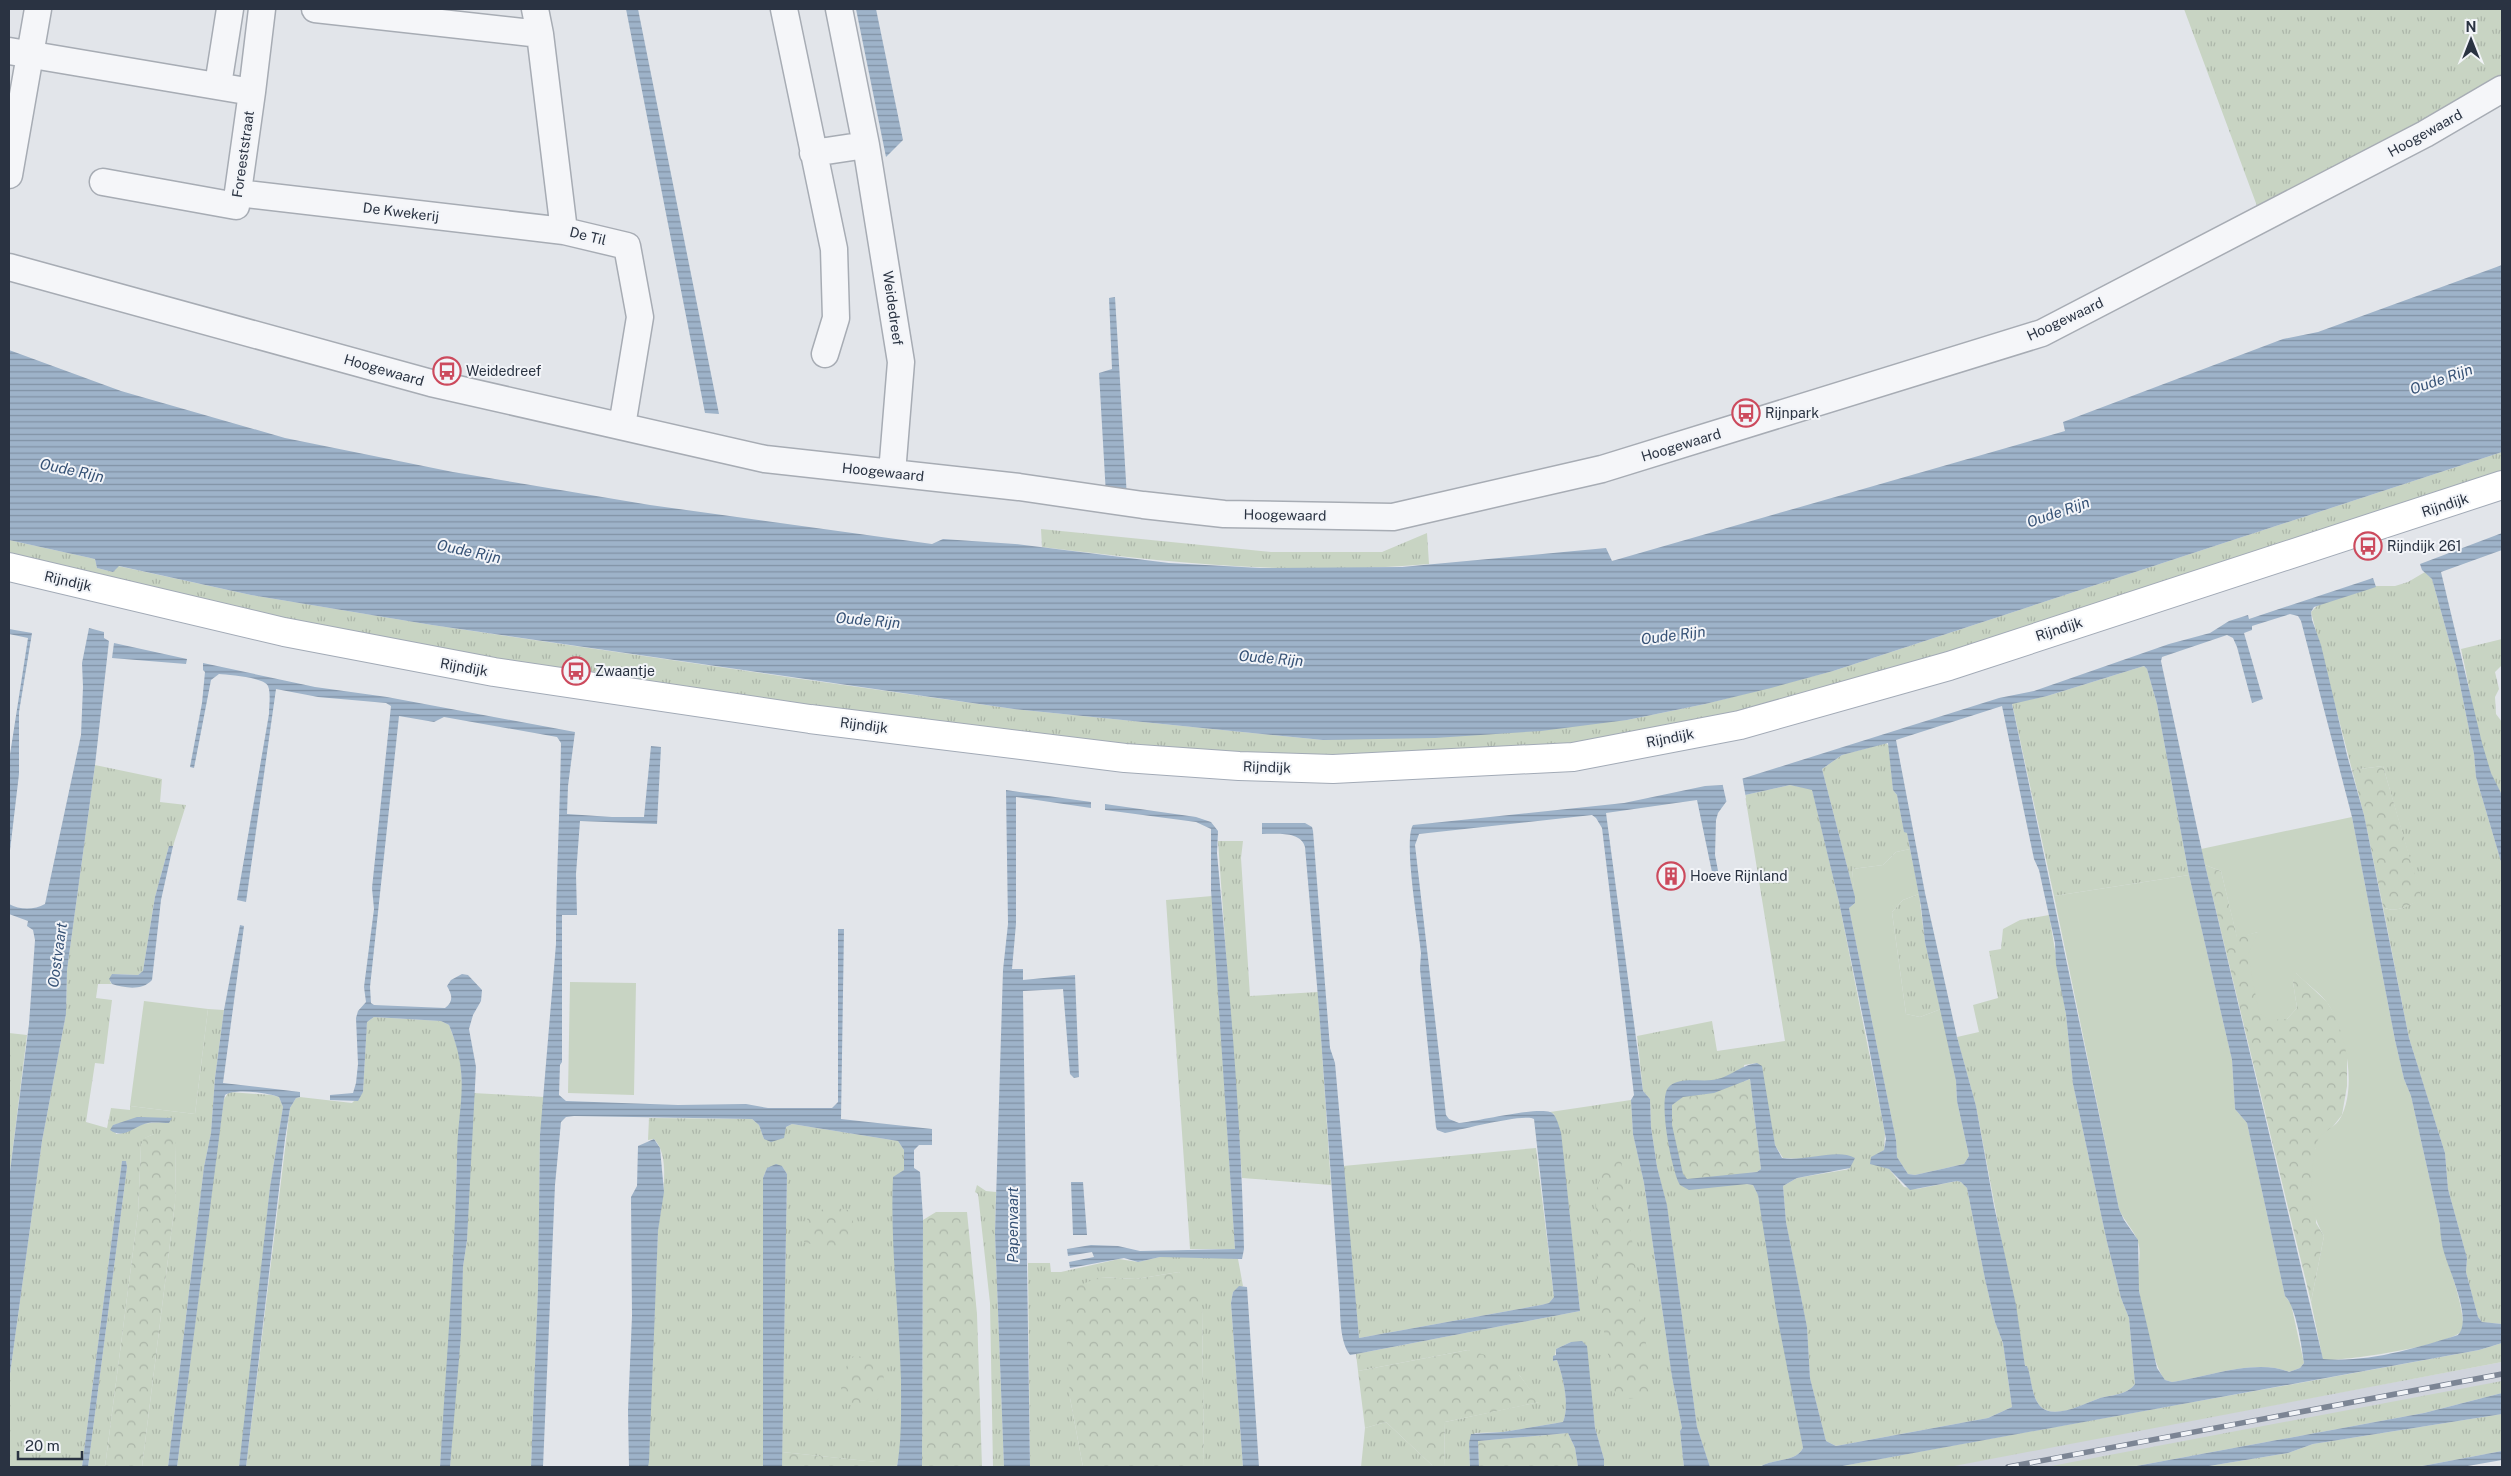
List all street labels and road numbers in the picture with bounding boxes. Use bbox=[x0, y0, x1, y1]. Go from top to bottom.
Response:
street label: Hoogewaard bbox=[2385, 106, 2465, 160]
street label: Foreeststraat bbox=[229, 109, 257, 199]
street label: De Kwekerij bbox=[362, 199, 440, 225]
street label: De Til bbox=[568, 224, 608, 248]
street label: Weidedreef bbox=[880, 270, 906, 347]
street label: Hoogewaard bbox=[2024, 294, 2106, 344]
street label: Hoogewaard bbox=[342, 351, 426, 389]
street label: Hoogewaard bbox=[1639, 425, 1723, 465]
street label: Hoogewaard bbox=[841, 460, 925, 484]
street label: Rijndijk bbox=[2420, 490, 2471, 520]
street label: Hoogewaard bbox=[1244, 506, 1326, 524]
street label: Rijndijk bbox=[43, 568, 93, 594]
street label: Rijndijk bbox=[2034, 614, 2085, 644]
street label: Rijndijk bbox=[439, 655, 489, 679]
street label: Rijndijk bbox=[839, 714, 889, 736]
street label: Rijndijk bbox=[1645, 726, 1695, 750]
street label: Rijndijk bbox=[1243, 758, 1292, 776]

